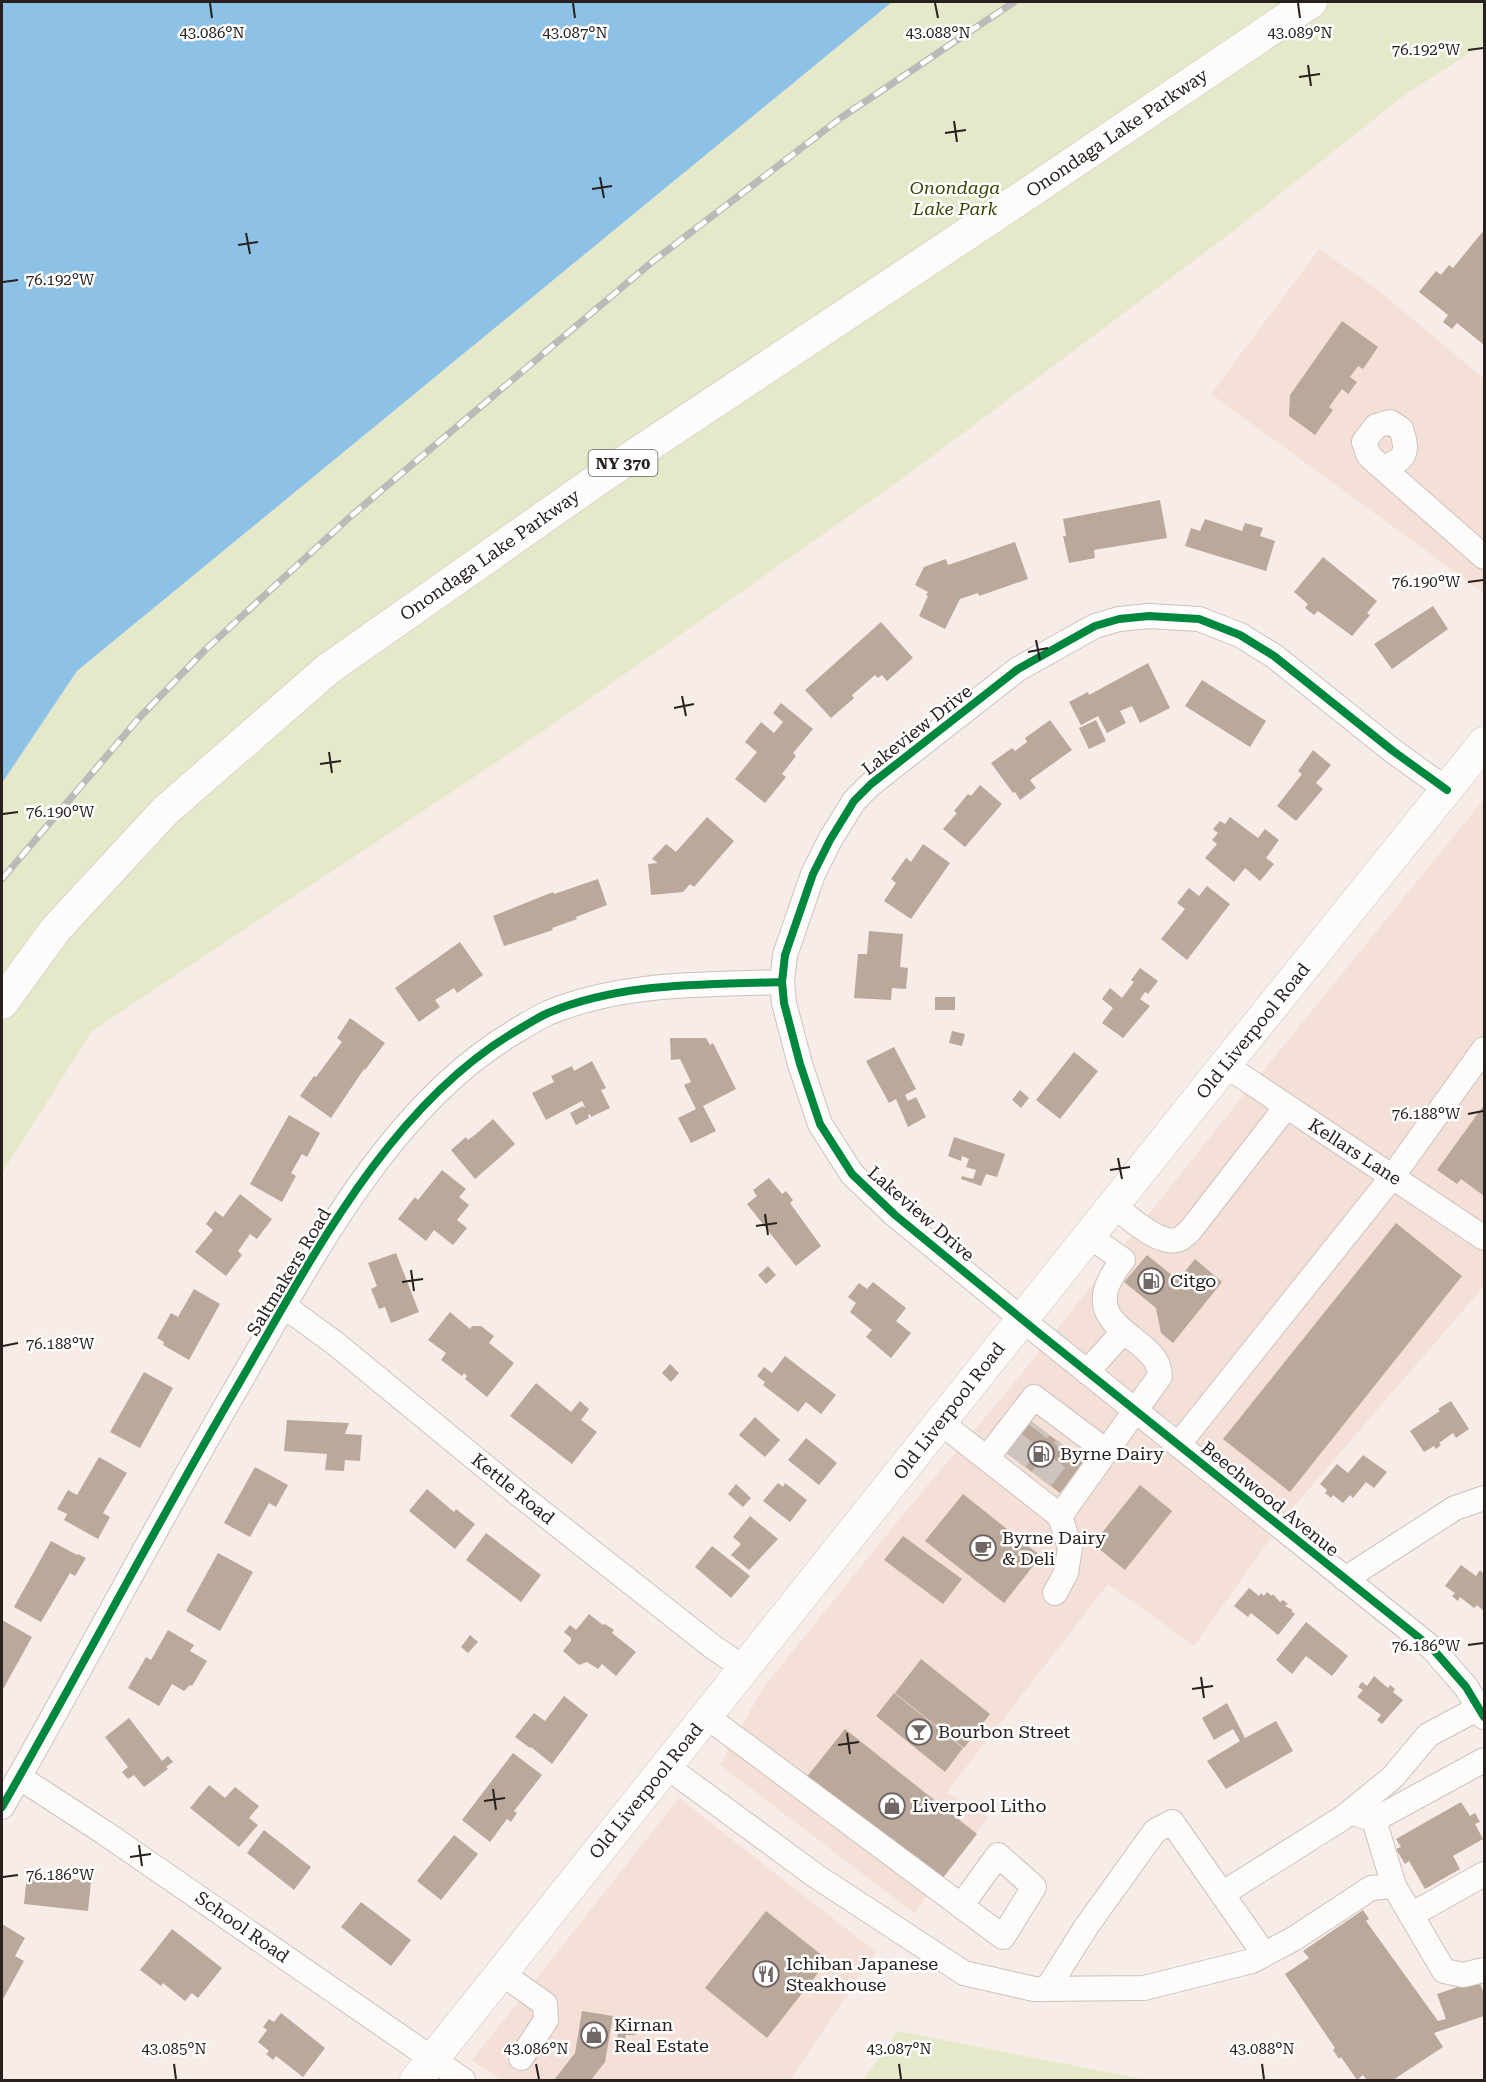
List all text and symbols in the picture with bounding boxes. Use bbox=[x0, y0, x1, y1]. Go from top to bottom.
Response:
text: 43.086°N bbox=[179, 24, 245, 42]
text: 43.087°N bbox=[542, 24, 608, 42]
text: 43.088°N bbox=[905, 24, 971, 42]
text: 43.089°N bbox=[1267, 24, 1333, 42]
text: 76.192°W bbox=[1392, 41, 1461, 59]
street label: Onondaga Lake Parkway bbox=[1022, 64, 1212, 201]
park label: Onondaga Lake Park bbox=[910, 177, 1000, 219]
text: 76.192°W bbox=[26, 271, 95, 289]
road number: NY 370 bbox=[588, 450, 658, 476]
street label: Onondaga Lake Parkway bbox=[396, 484, 584, 625]
text: 76.190°W bbox=[1392, 573, 1461, 591]
street label: Lakeview Drive bbox=[857, 680, 976, 779]
text: 76.190°W bbox=[26, 803, 95, 821]
street label: Old Liverpool Road bbox=[1191, 958, 1314, 1103]
text: 76.188°W bbox=[1392, 1105, 1461, 1123]
street label: Kellars Lane bbox=[1305, 1114, 1406, 1189]
street label: Lakeview Drive bbox=[864, 1162, 979, 1266]
street label: Saltmakers Road bbox=[242, 1204, 335, 1339]
fuel station icon: Citgo bbox=[1136, 1266, 1166, 1296]
place label: Citgo bbox=[1170, 1270, 1216, 1291]
text: 76.188°W bbox=[26, 1335, 95, 1353]
street label: Old Liverpool Road bbox=[888, 1338, 1009, 1484]
street label: Beechwood Avenue bbox=[1197, 1437, 1343, 1561]
fuel station icon: Byrne Dairy bbox=[1026, 1439, 1056, 1469]
place label: Byrne Dairy bbox=[1060, 1443, 1164, 1464]
street label: Kettle Road bbox=[468, 1449, 559, 1529]
place label: Byrne Dairy & Deli bbox=[1002, 1527, 1106, 1569]
cafe icon: Byrne Dairy & Deli bbox=[968, 1533, 998, 1563]
text: 76.186°W bbox=[1392, 1637, 1461, 1655]
bar icon: Bourbon Street bbox=[904, 1717, 934, 1747]
street label: Old Liverpool Road bbox=[584, 1718, 707, 1863]
place label: Bourbon Street bbox=[938, 1721, 1071, 1742]
shop icon: Liverpool Litho bbox=[877, 1791, 907, 1821]
place label: Liverpool Litho bbox=[912, 1795, 1047, 1816]
text: 76.186°W bbox=[26, 1866, 95, 1884]
street label: School Road bbox=[191, 1887, 294, 1967]
place label: Ichiban Japanese Steakhouse bbox=[786, 1953, 938, 1995]
restaurant icon: Ichiban Japanese Steakhouse bbox=[751, 1959, 781, 1989]
place label: Kirnan Real Estate bbox=[614, 2014, 709, 2056]
shop icon: Kirnan Real Estate bbox=[579, 2020, 609, 2050]
text: 43.085°N bbox=[141, 2040, 207, 2058]
text: 43.086°N bbox=[503, 2040, 569, 2058]
text: 43.087°N bbox=[866, 2040, 932, 2058]
text: 43.088°N bbox=[1229, 2040, 1295, 2058]

